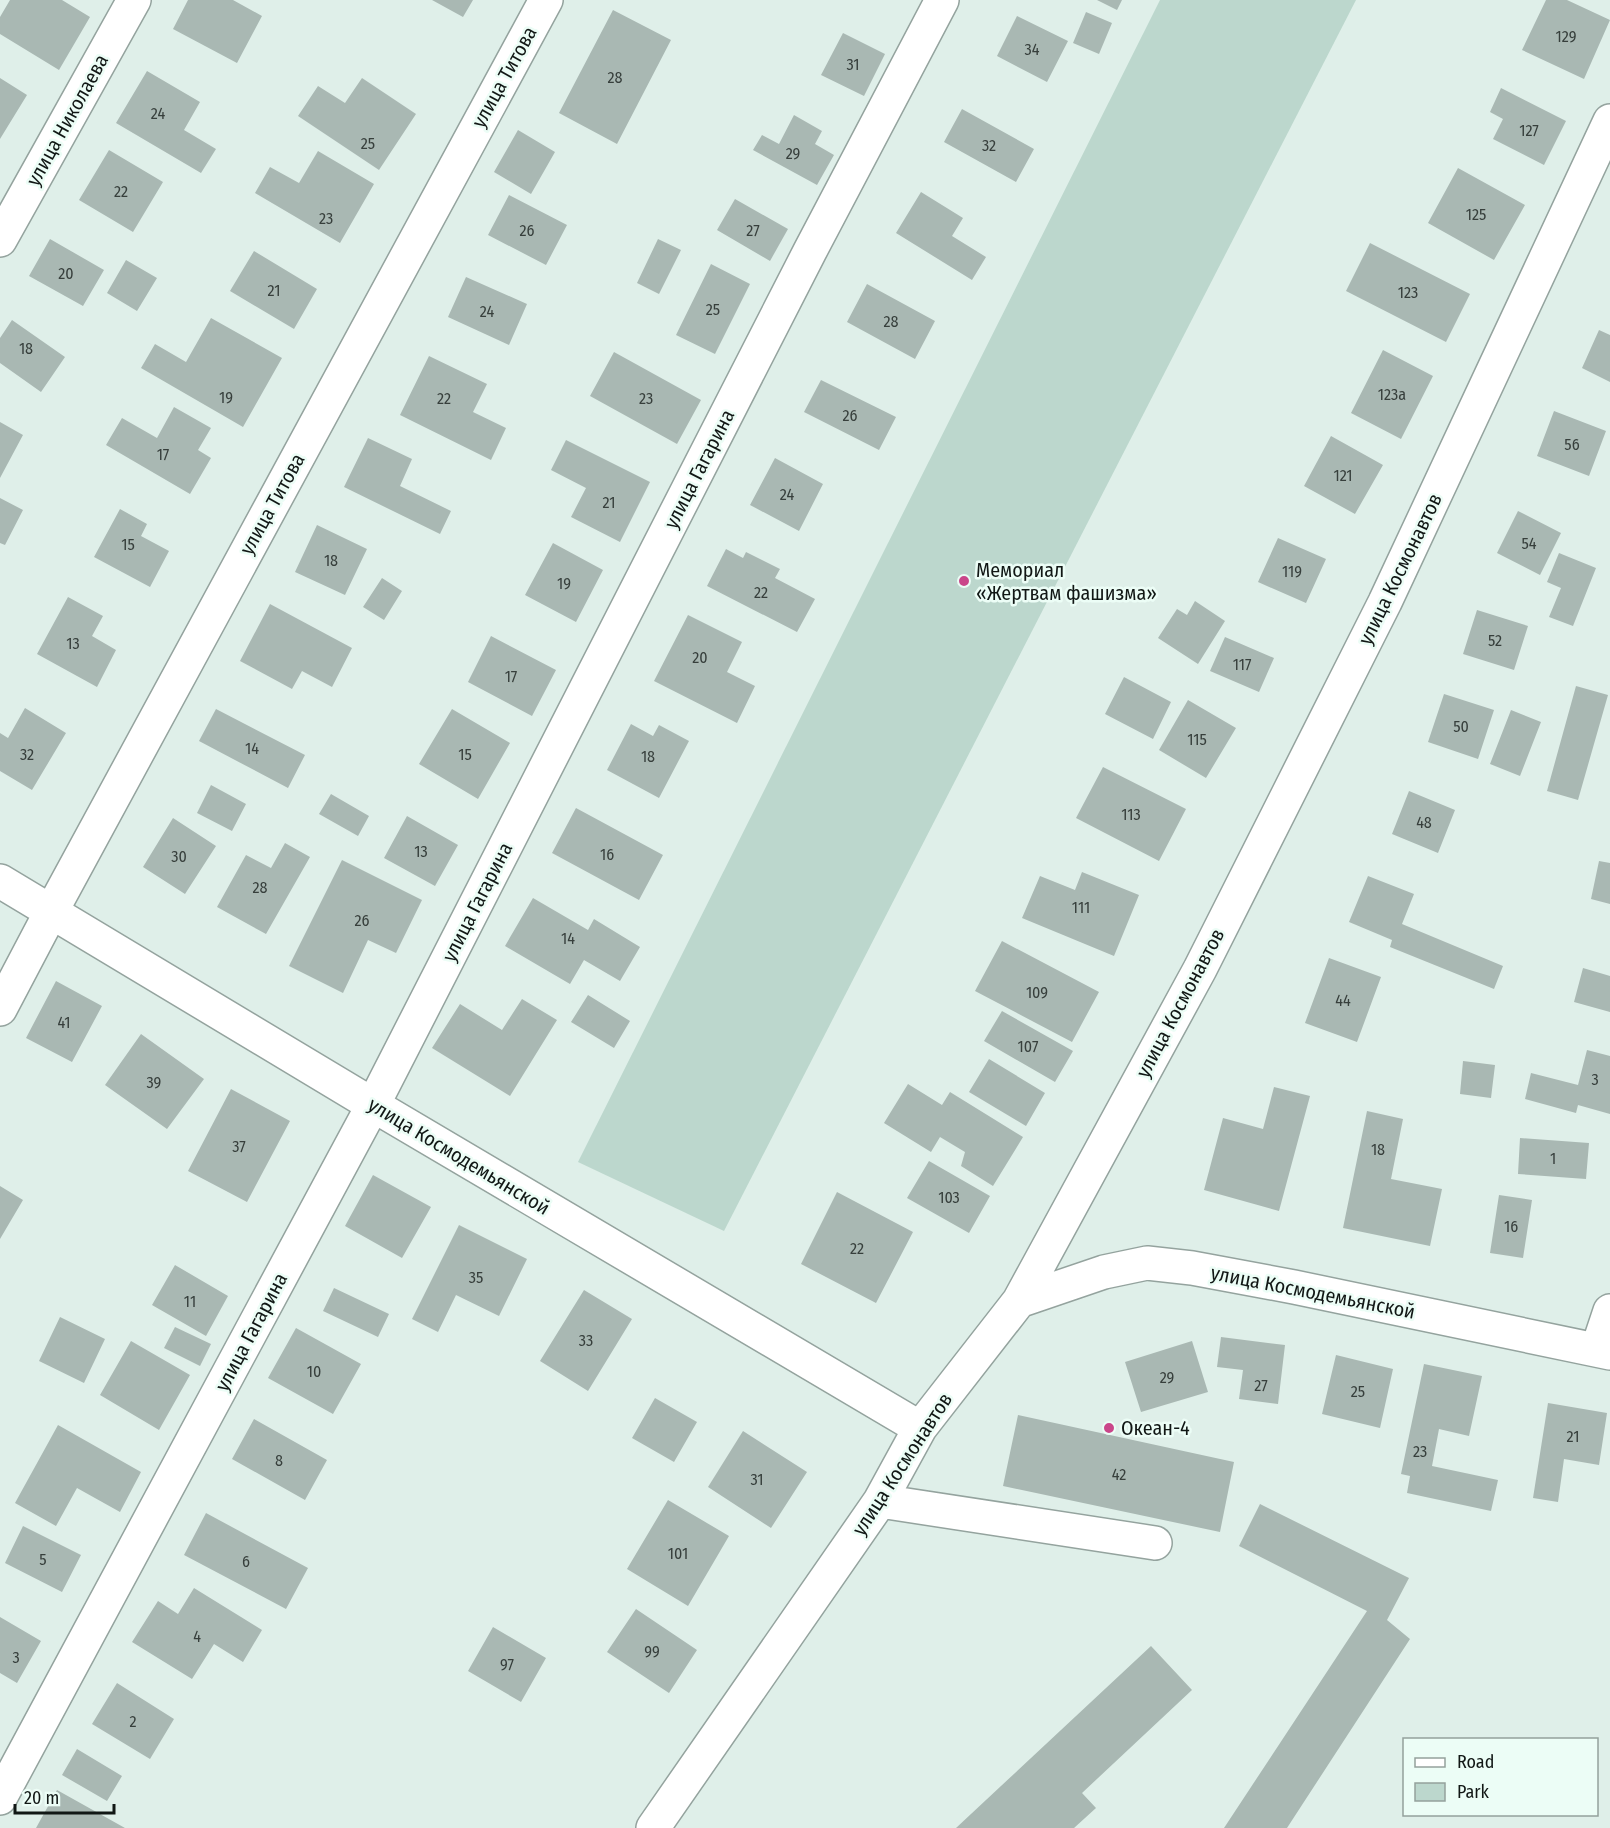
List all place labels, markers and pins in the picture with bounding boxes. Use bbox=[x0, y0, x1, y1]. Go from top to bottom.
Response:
place label: Мемориал «Жертвам фашизма» bbox=[976, 558, 1157, 605]
marker: Мемориал «Жертвам фашизма» bbox=[957, 574, 971, 588]
place label: Океан-4 bbox=[1121, 1416, 1190, 1440]
marker: Океан-4 bbox=[1102, 1421, 1116, 1435]

